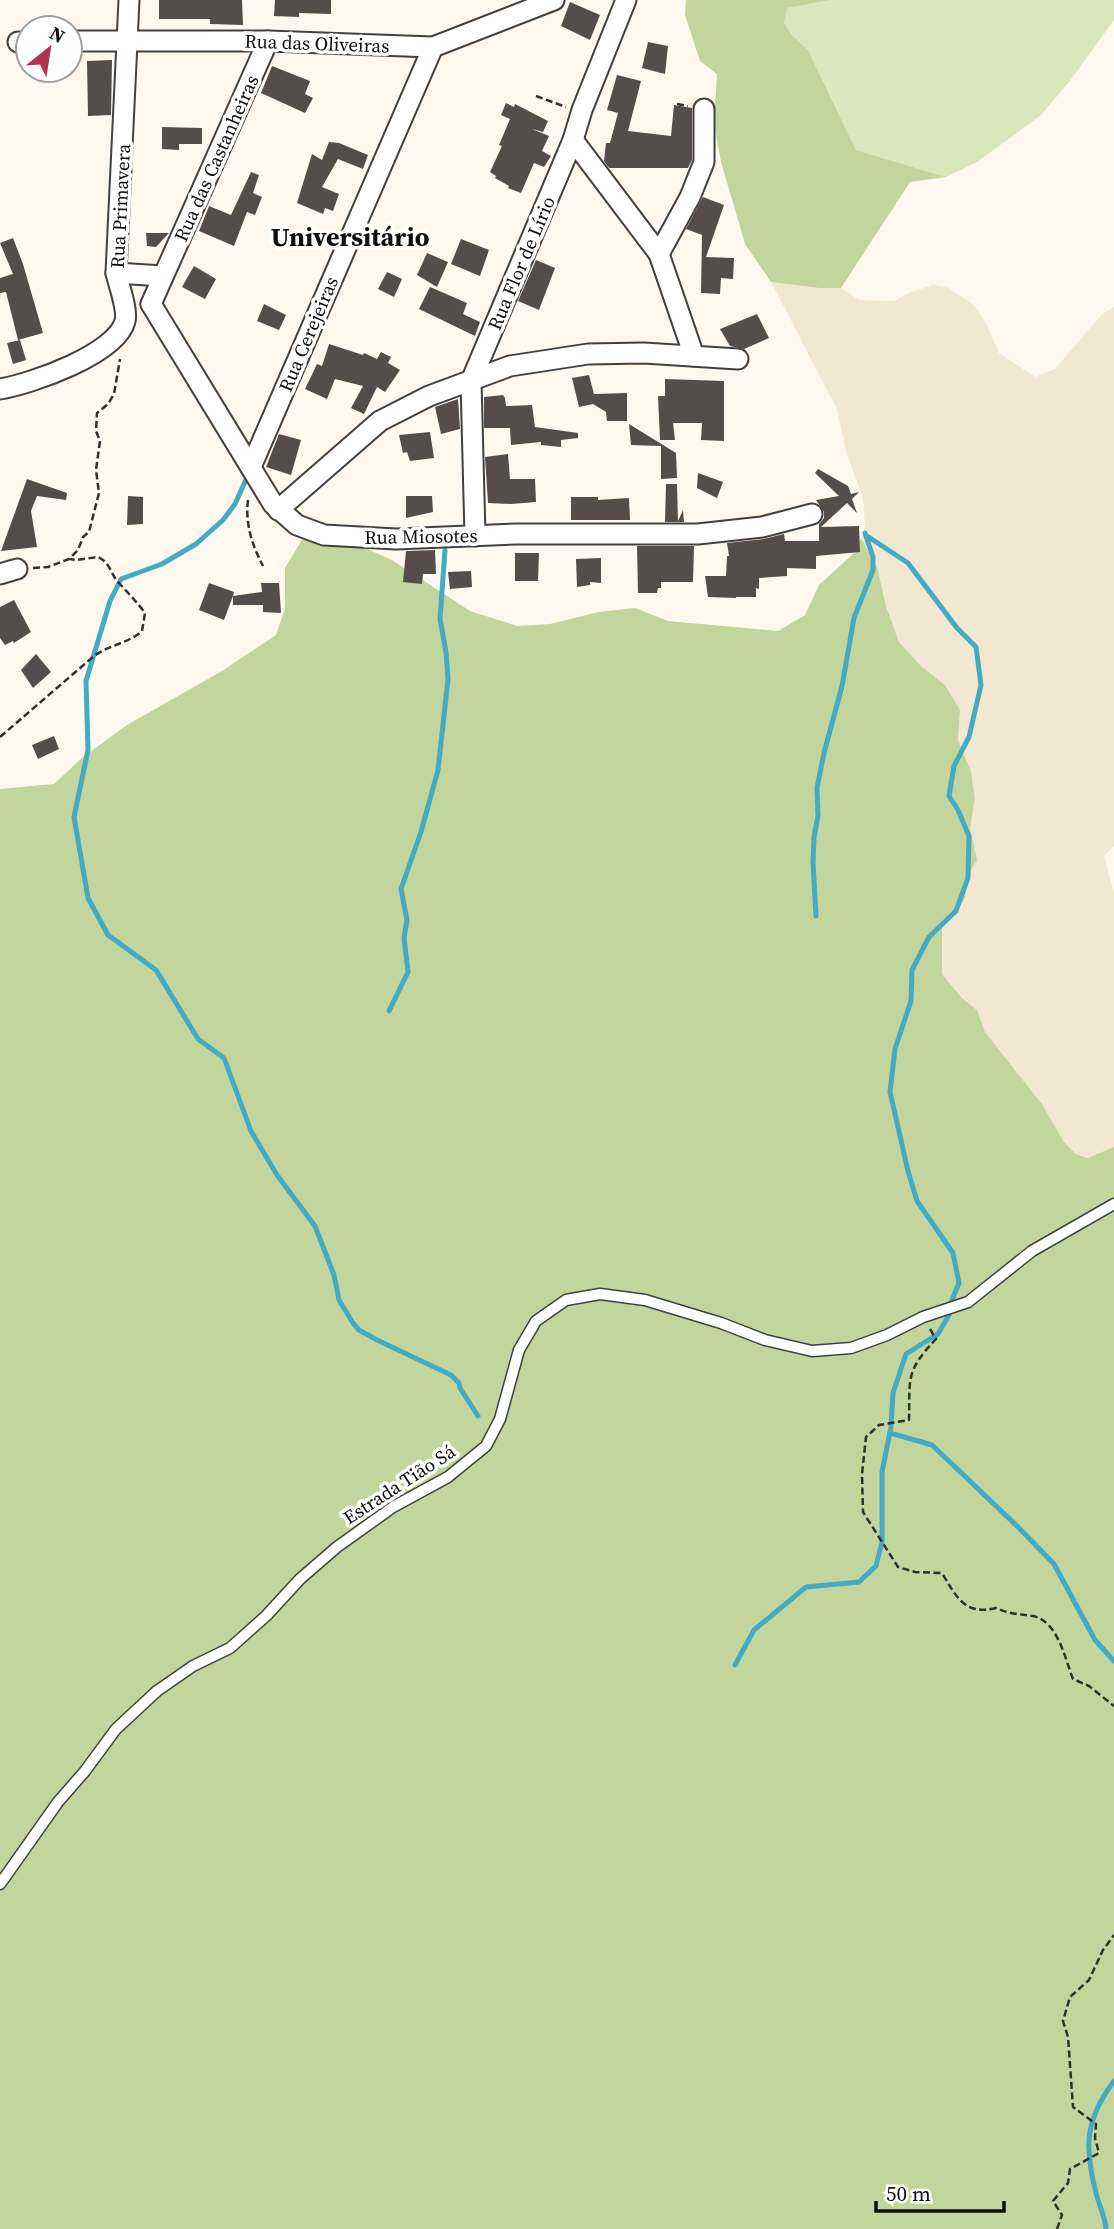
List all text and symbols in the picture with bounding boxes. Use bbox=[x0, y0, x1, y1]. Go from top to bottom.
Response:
north arrow bbox=[14, 14, 84, 84]
text: N bbox=[45, 20, 70, 49]
street label: Rua das Oliveiras bbox=[244, 27, 390, 59]
street label: Rua das Castanheiras bbox=[168, 71, 264, 245]
street label: Rua Primavera bbox=[104, 143, 136, 269]
street label: Rua Flor de Lírio bbox=[481, 192, 561, 334]
district label: Universitário bbox=[271, 219, 429, 255]
street label: Rua Cerejeiras bbox=[272, 272, 344, 396]
street label: Rua Miosotes bbox=[364, 522, 478, 550]
street label: Estrada Tião Sá bbox=[338, 1438, 460, 1530]
scale bar bbox=[876, 2170, 1004, 2214]
text: 50 m bbox=[886, 2179, 931, 2208]

